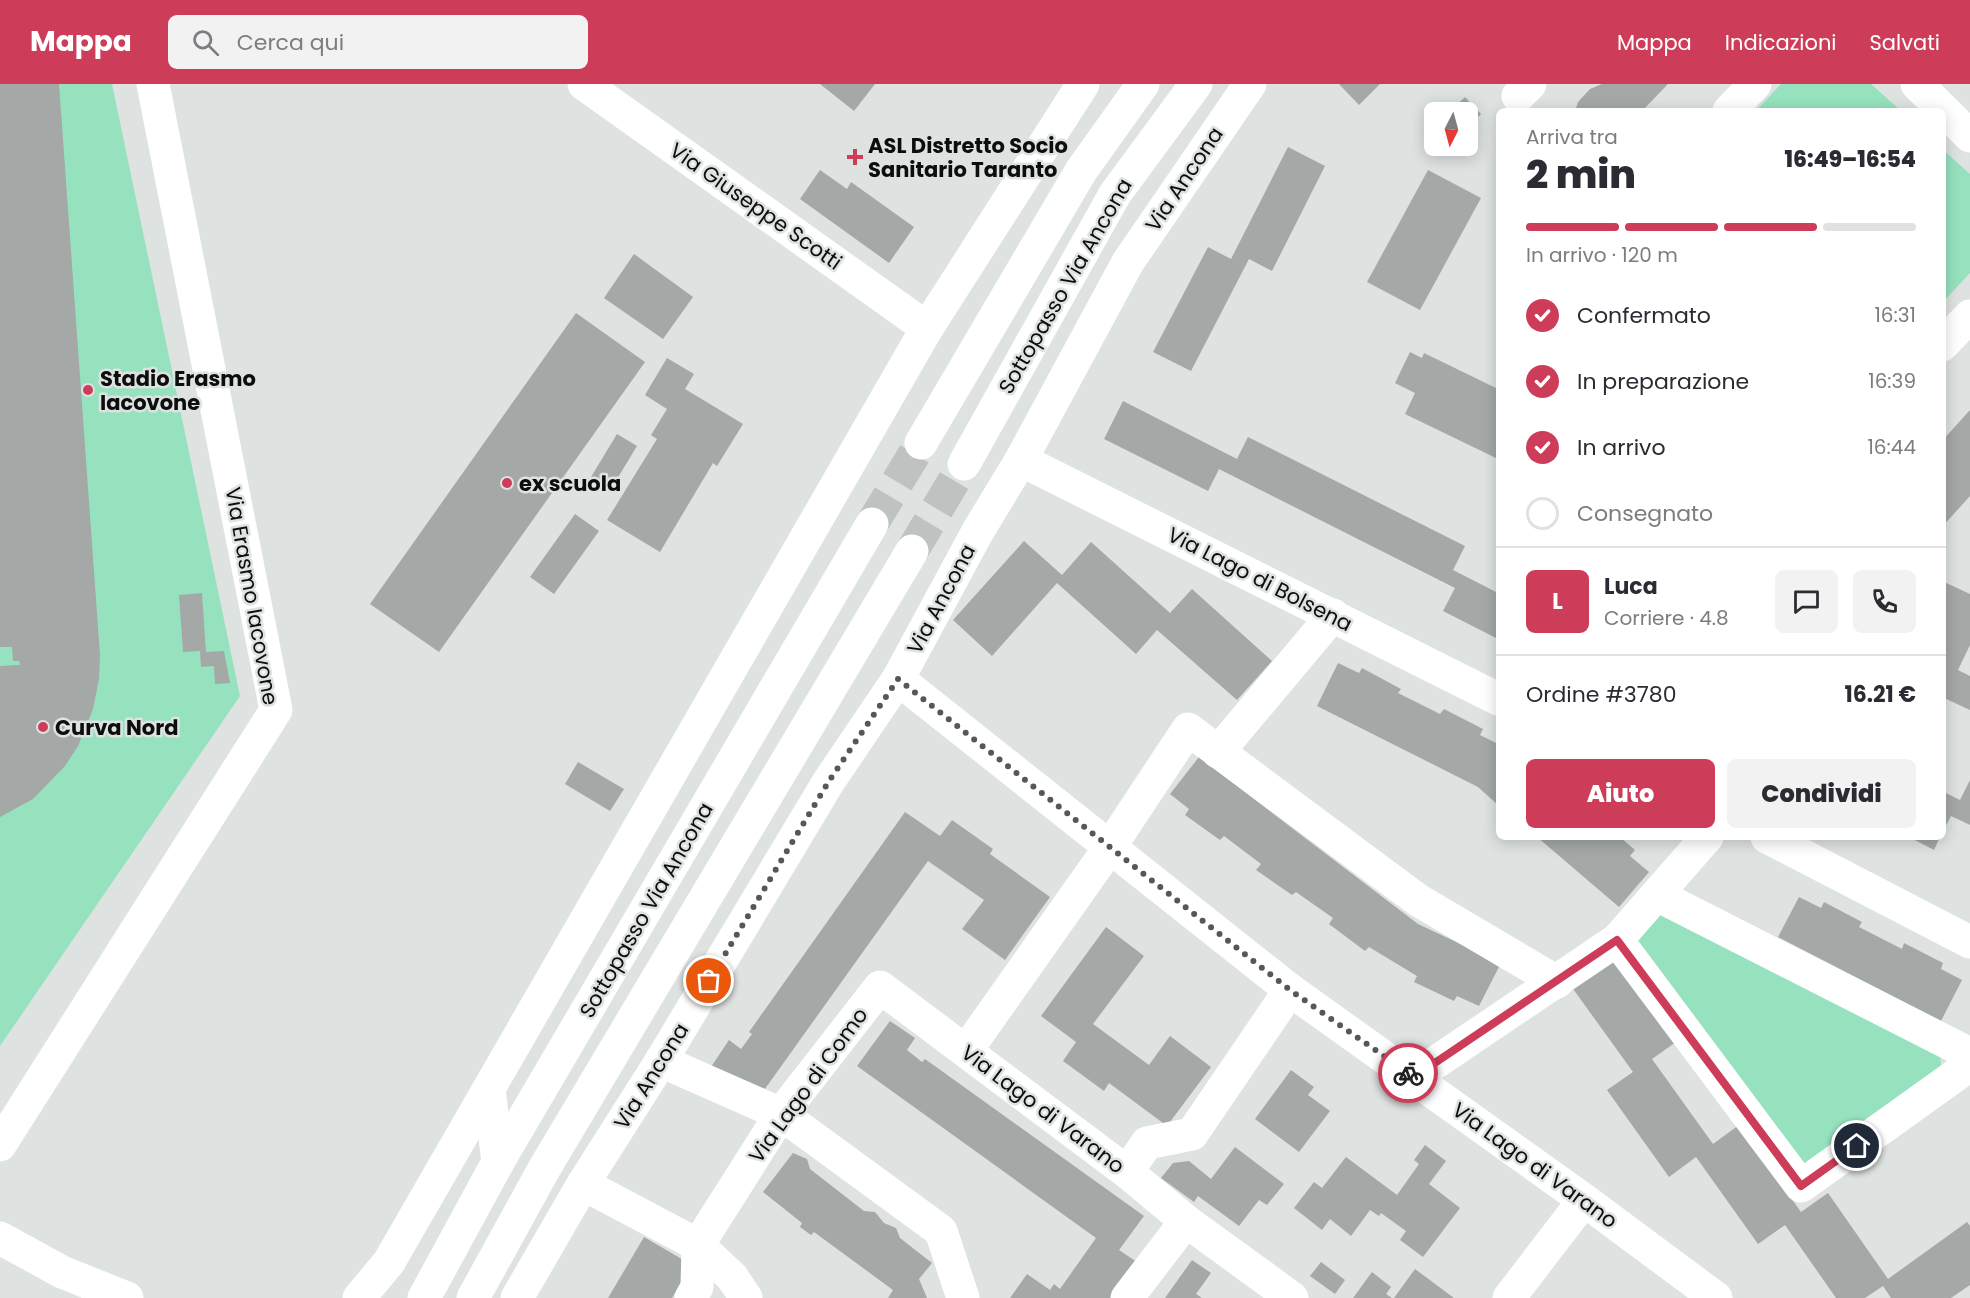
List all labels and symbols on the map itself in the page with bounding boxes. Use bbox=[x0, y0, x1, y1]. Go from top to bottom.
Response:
north arrow bbox=[1424, 102, 1478, 156]
street label: Via Ancona bbox=[1138, 121, 1230, 237]
place label: ASL Distretto Socio Sanitario Taranto bbox=[868, 131, 1068, 184]
street label: Via Giuseppe Scotti bbox=[664, 136, 848, 276]
marker: ASL Distretto Socio Sanitario Taranto bbox=[846, 148, 864, 166]
street label: Sottopasso Via Ancona bbox=[991, 173, 1139, 399]
place label: Stadio Erasmo Iacovone bbox=[100, 364, 256, 417]
marker: Stadio Erasmo Iacovone bbox=[81, 383, 95, 397]
place label: ex scuola bbox=[519, 469, 621, 498]
marker: ex scuola bbox=[500, 476, 514, 490]
street label: Via Erasmo Iacovone bbox=[219, 485, 285, 707]
street label: Via Lago di Bolsena bbox=[1163, 520, 1357, 638]
street label: Via Ancona bbox=[900, 539, 982, 659]
place label: Curva Nord bbox=[55, 713, 178, 742]
marker: Curva Nord bbox=[36, 720, 50, 734]
street label: Sottopasso Via Ancona bbox=[572, 797, 720, 1023]
pin bbox=[683, 955, 734, 1006]
street label: Via Lago di Como bbox=[742, 1001, 874, 1169]
street label: Via Ancona bbox=[607, 1017, 695, 1135]
street label: Via Lago di Varano bbox=[955, 1038, 1131, 1180]
courier bbox=[1378, 1043, 1438, 1103]
street label: Via Lago di Varano bbox=[1446, 1095, 1624, 1235]
pin bbox=[1831, 1120, 1882, 1171]

